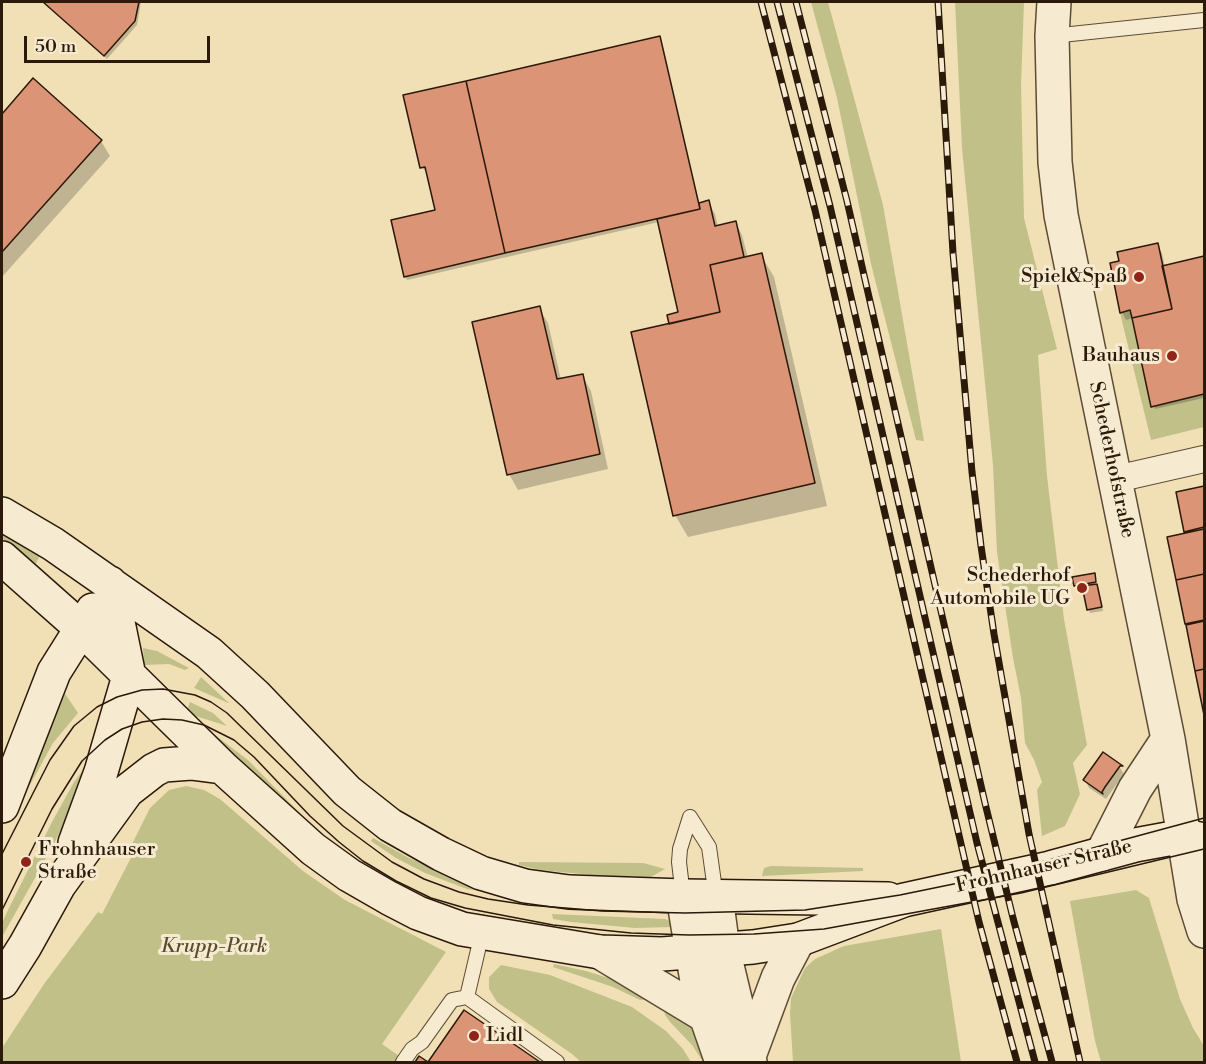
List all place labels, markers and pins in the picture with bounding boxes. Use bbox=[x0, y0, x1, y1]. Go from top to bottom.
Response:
place label: Spiel&Spaß bbox=[1021, 265, 1127, 289]
marker: Spiel&Spaß bbox=[1132, 270, 1146, 284]
place label: Bauhaus bbox=[1082, 344, 1160, 368]
marker: Bauhaus bbox=[1165, 349, 1179, 363]
place label: Schederhof Automobile UG bbox=[931, 564, 1070, 611]
marker: Schederhof Automobile UG bbox=[1075, 581, 1089, 595]
place label: Frohnhauser Straße bbox=[38, 838, 155, 885]
marker: Frohnhauser Straße bbox=[19, 855, 33, 869]
place label: Lidl bbox=[486, 1024, 523, 1048]
marker: Lidl bbox=[467, 1029, 481, 1043]

